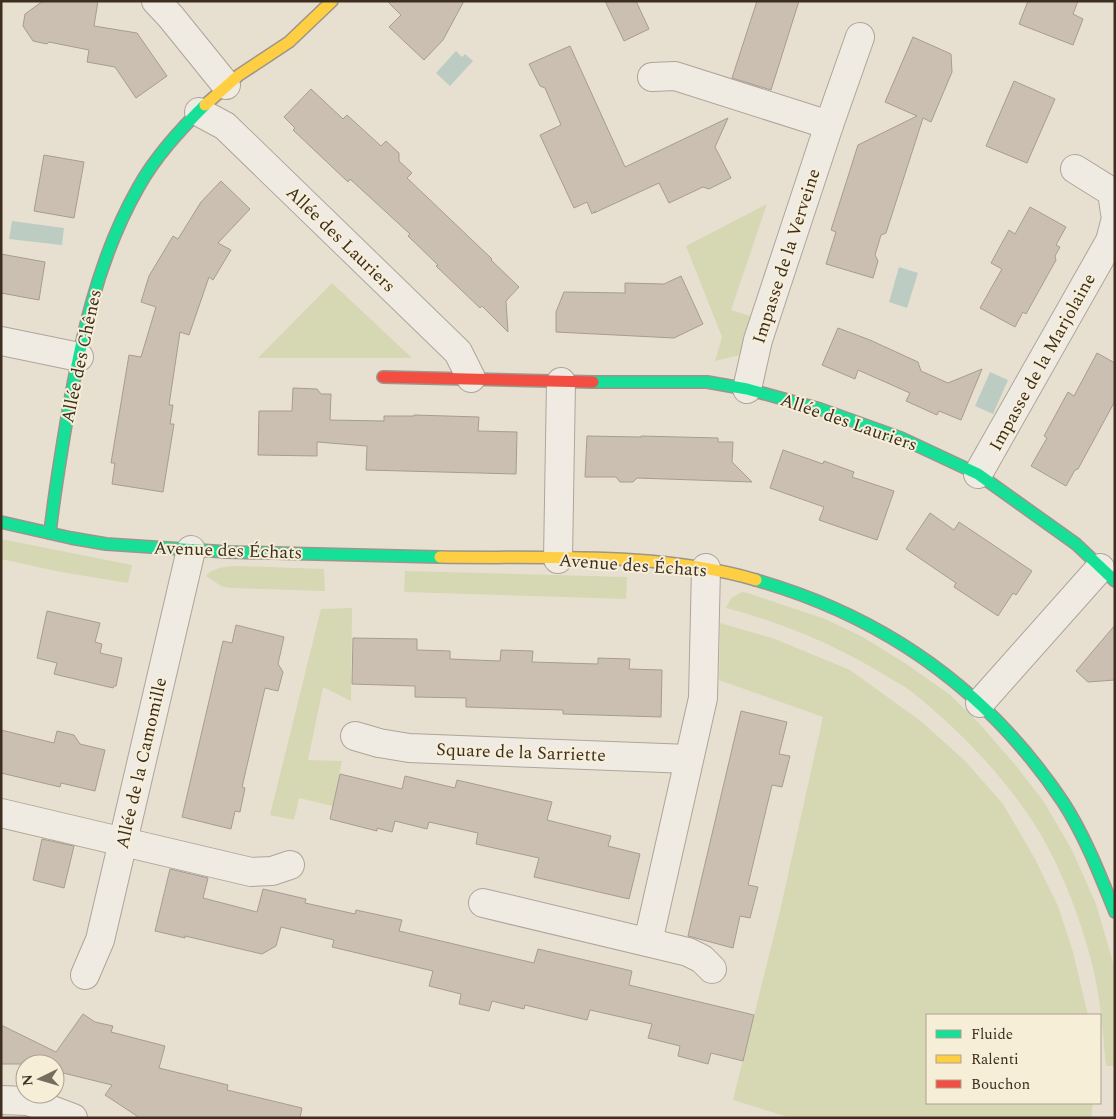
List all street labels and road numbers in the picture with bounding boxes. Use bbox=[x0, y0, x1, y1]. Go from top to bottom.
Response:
street label: Impasse de la Verveine bbox=[745, 165, 828, 347]
street label: Allée des Lauriers bbox=[280, 180, 402, 299]
street label: Impasse de la Marjolaine bbox=[982, 268, 1103, 456]
street label: Allée des Chênes bbox=[54, 287, 109, 425]
street label: Allée des Lauriers bbox=[777, 386, 921, 459]
street label: Avenue des Échats bbox=[153, 534, 303, 567]
street label: Avenue des Échats bbox=[558, 547, 708, 584]
street label: Allée de la Camomille bbox=[109, 675, 174, 851]
street label: Square de la Sarriette bbox=[436, 736, 606, 769]

